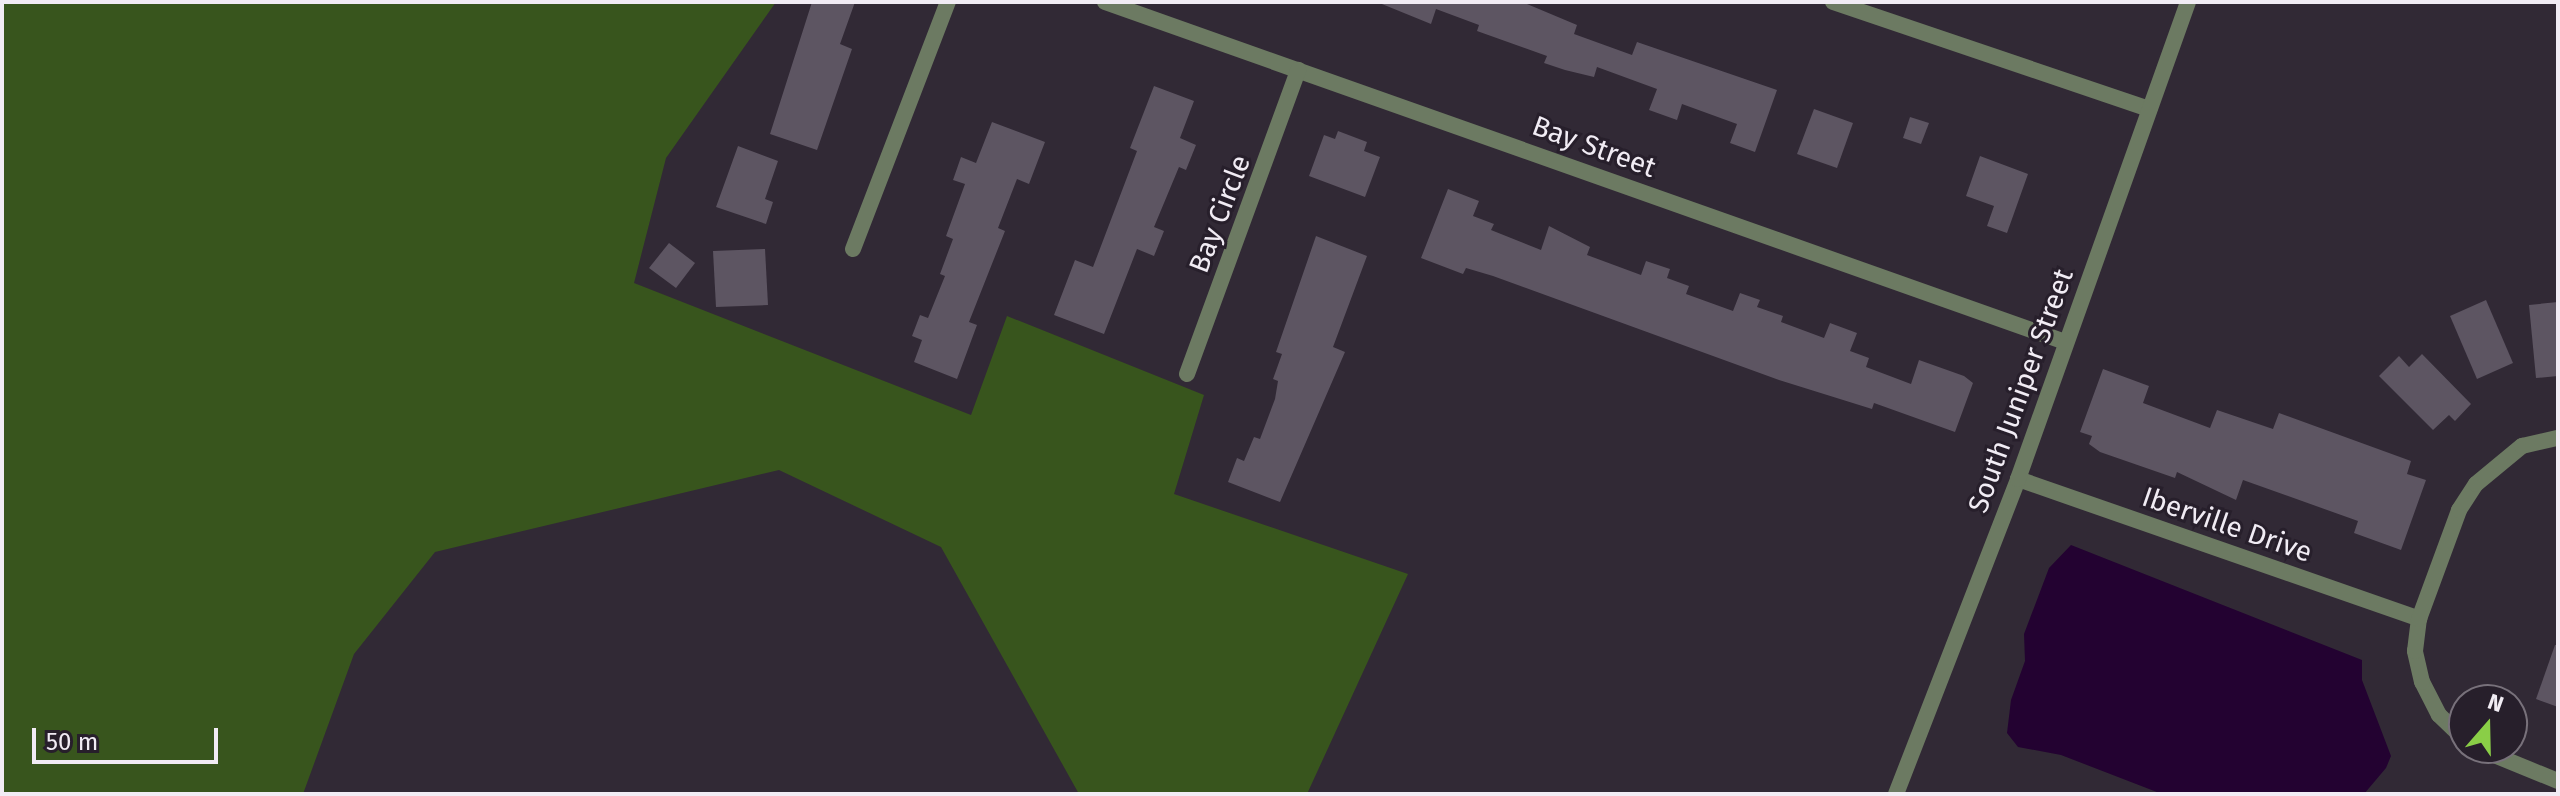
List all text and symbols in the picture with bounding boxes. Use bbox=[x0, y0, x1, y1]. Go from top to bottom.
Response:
street label: Bay Street bbox=[1528, 109, 1660, 185]
street label: Bay Circle bbox=[1182, 150, 1258, 278]
street label: South Juniper Street bbox=[1961, 264, 2081, 518]
street label: Iberville Drive bbox=[2138, 480, 2316, 570]
north arrow bbox=[2448, 684, 2528, 764]
text: N bbox=[2484, 688, 2507, 718]
scale bar bbox=[36, 712, 222, 762]
text: 50 m bbox=[46, 728, 98, 756]

